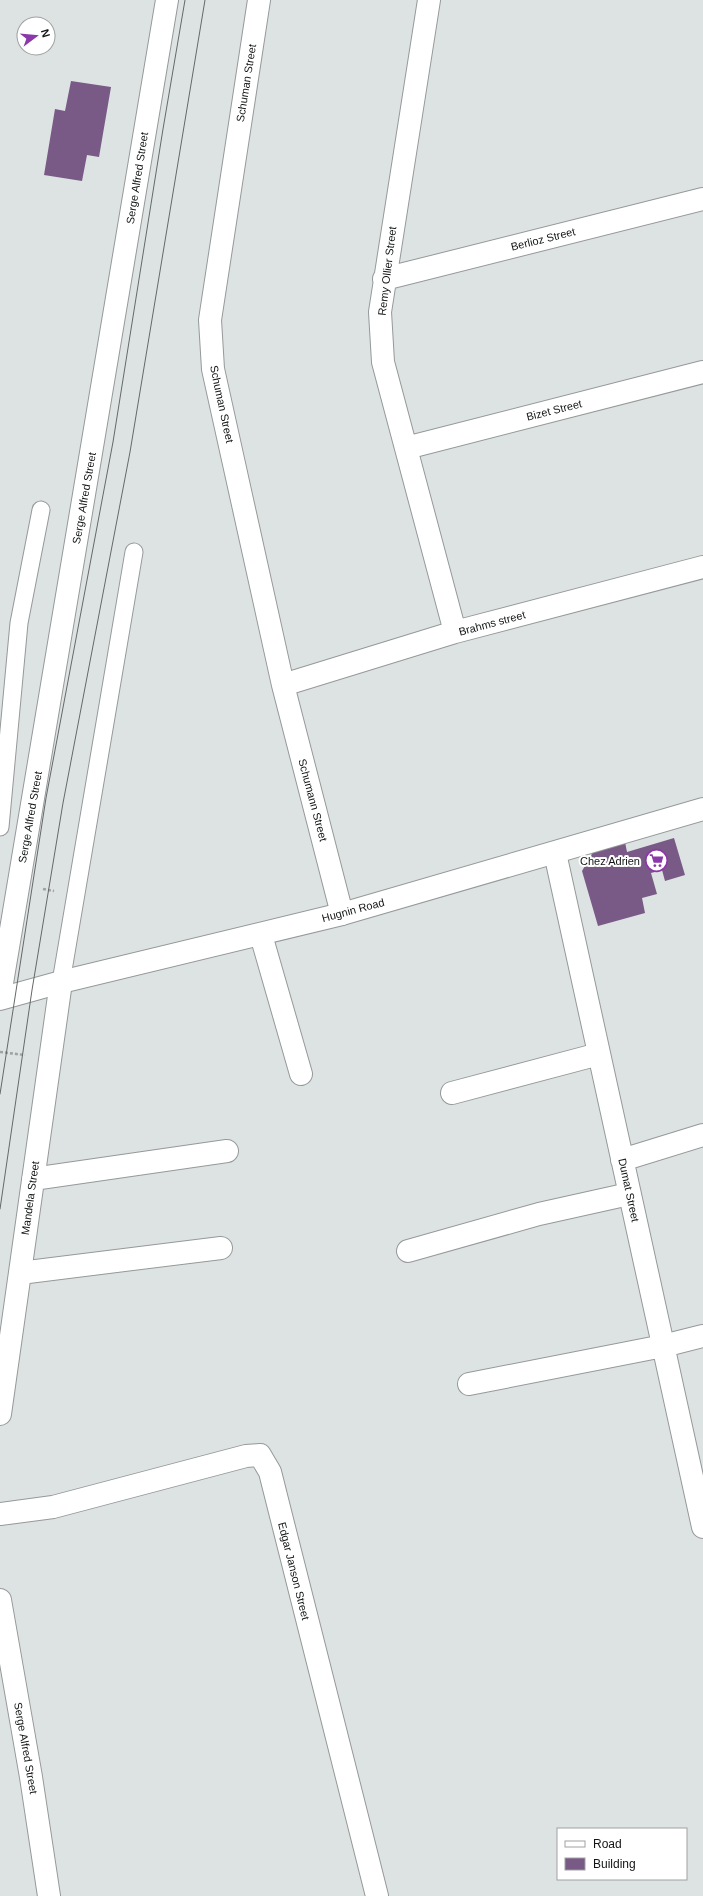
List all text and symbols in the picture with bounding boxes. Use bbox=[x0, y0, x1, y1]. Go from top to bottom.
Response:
north arrow bbox=[16, 16, 56, 56]
text: N bbox=[39, 28, 52, 39]
street label: Schuman Street bbox=[234, 43, 258, 123]
street label: Serge Alfred Street bbox=[124, 131, 150, 225]
street label: Berlioz Street bbox=[510, 225, 576, 253]
street label: Remy Ollier Street bbox=[376, 226, 398, 316]
street label: Schuman Street bbox=[208, 364, 236, 444]
street label: Bizet Street bbox=[525, 397, 583, 423]
street label: Serge Alfred Street bbox=[70, 451, 98, 545]
street label: Brahms street bbox=[457, 608, 527, 638]
street label: Schumann Street bbox=[296, 757, 330, 843]
street label: Serge Alfred Street bbox=[16, 770, 44, 864]
supermarket icon: Chez Adrien bbox=[643, 848, 669, 874]
place label: Chez Adrien bbox=[580, 855, 640, 867]
street label: Hugnin Road bbox=[320, 896, 386, 924]
street label: Dumat Street bbox=[616, 1157, 642, 1223]
street label: Mandela Street bbox=[19, 1160, 41, 1236]
street label: Edgar Janson Street bbox=[276, 1521, 312, 1621]
street label: Serge Alfred Street bbox=[12, 1701, 40, 1795]
legend bbox=[557, 1828, 687, 1880]
text: Road bbox=[593, 1837, 622, 1851]
text: Building bbox=[593, 1857, 636, 1871]

